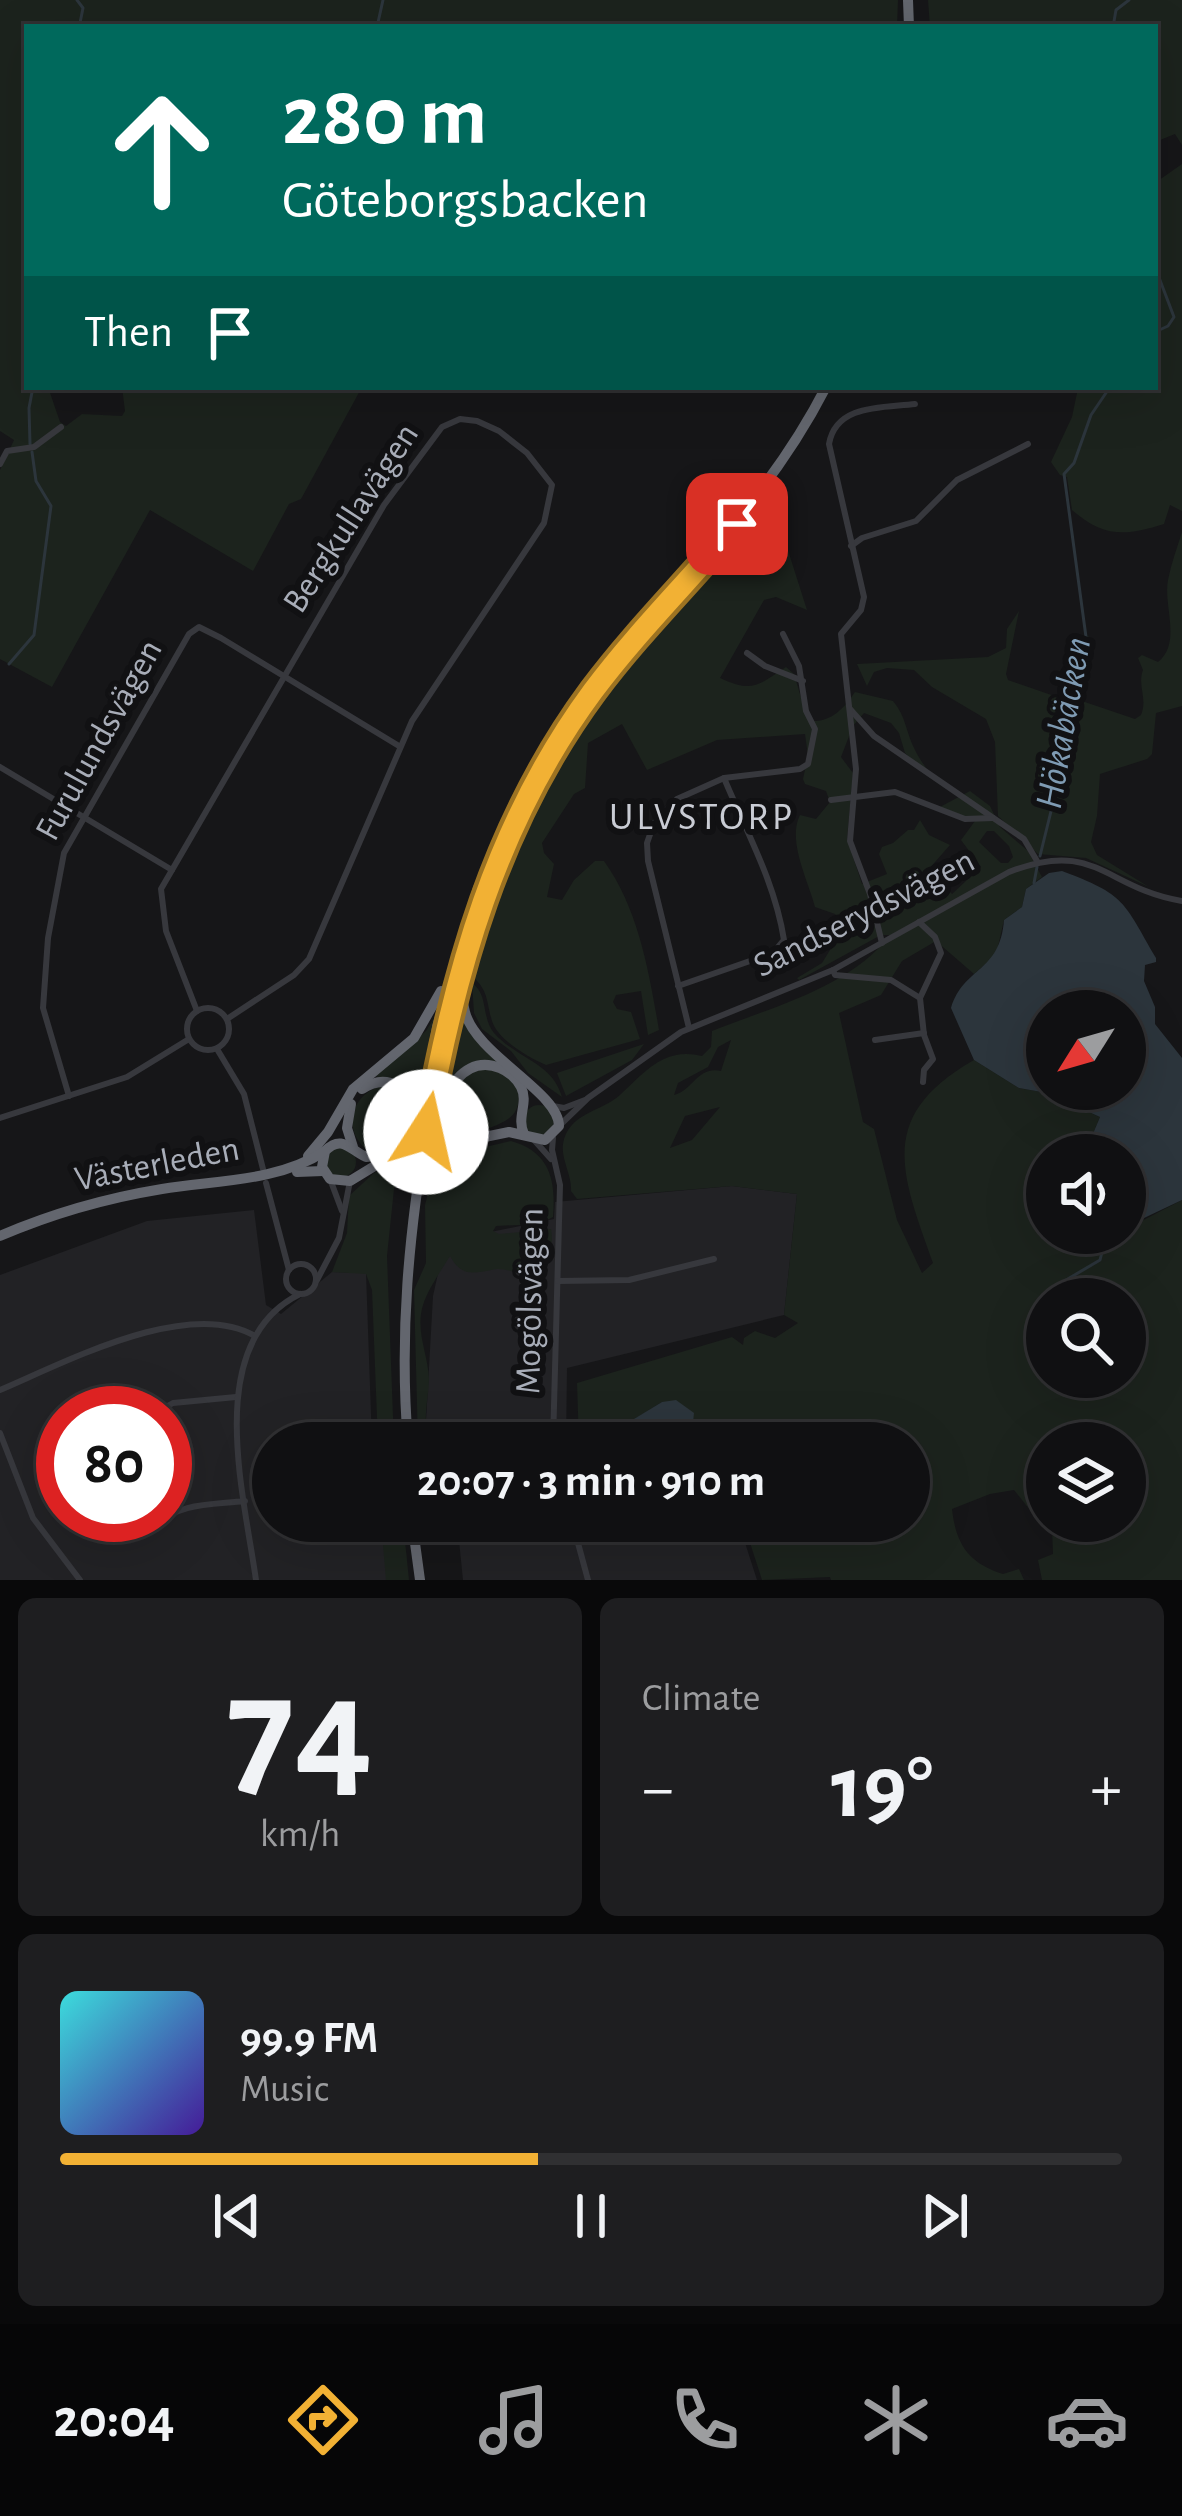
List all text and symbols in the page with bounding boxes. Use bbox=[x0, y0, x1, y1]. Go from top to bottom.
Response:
icon: ahead bbox=[84, 72, 240, 228]
text: 280 m bbox=[282, 76, 487, 160]
text: Göteborgsbacken bbox=[282, 174, 649, 228]
icon: arrive bbox=[197, 300, 263, 366]
text: Then bbox=[84, 310, 173, 355]
street label: Bergkullavägen bbox=[277, 417, 425, 619]
pin bbox=[686, 473, 788, 575]
icon: arrive bbox=[704, 491, 770, 557]
street label: Furulundsvägen bbox=[29, 634, 169, 846]
water label: Hökabäcken bbox=[1030, 634, 1098, 812]
district label: ULVSTORP bbox=[609, 798, 795, 837]
street label: Sandserydsvägen bbox=[748, 842, 980, 984]
north arrow bbox=[1026, 990, 1146, 1110]
map controls bbox=[1026, 990, 1146, 1542]
position arrow bbox=[363, 1069, 489, 1195]
street label: Västerleden bbox=[72, 1130, 242, 1198]
button: sound bbox=[1026, 1134, 1146, 1254]
street label: Mogölsvägen bbox=[510, 1207, 550, 1395]
button: search bbox=[1026, 1278, 1146, 1398]
speed limit sign: 80 bbox=[36, 1386, 192, 1542]
button: layers bbox=[1026, 1422, 1146, 1542]
text: 20:07 · 3 min · 910 m bbox=[417, 1459, 765, 1504]
text: 74 bbox=[227, 1655, 373, 1811]
text: Climate bbox=[642, 1679, 760, 1718]
text: 19° bbox=[831, 1744, 933, 1834]
text: − bbox=[642, 1756, 674, 1822]
text: + bbox=[1090, 1756, 1122, 1822]
text: km/h bbox=[260, 1815, 340, 1854]
text: 99.9 FM bbox=[240, 2016, 378, 2061]
text: Music bbox=[240, 2070, 329, 2109]
icon: previous bbox=[204, 2183, 270, 2249]
icon: pause bbox=[558, 2183, 624, 2249]
icon: next bbox=[912, 2183, 978, 2249]
icon: directions bbox=[281, 2378, 365, 2462]
icon: music bbox=[472, 2378, 556, 2462]
icon: phone bbox=[663, 2378, 747, 2462]
icon: climate bbox=[854, 2378, 938, 2462]
icon: car bbox=[1045, 2378, 1129, 2462]
text: 20:04 bbox=[53, 2393, 175, 2447]

